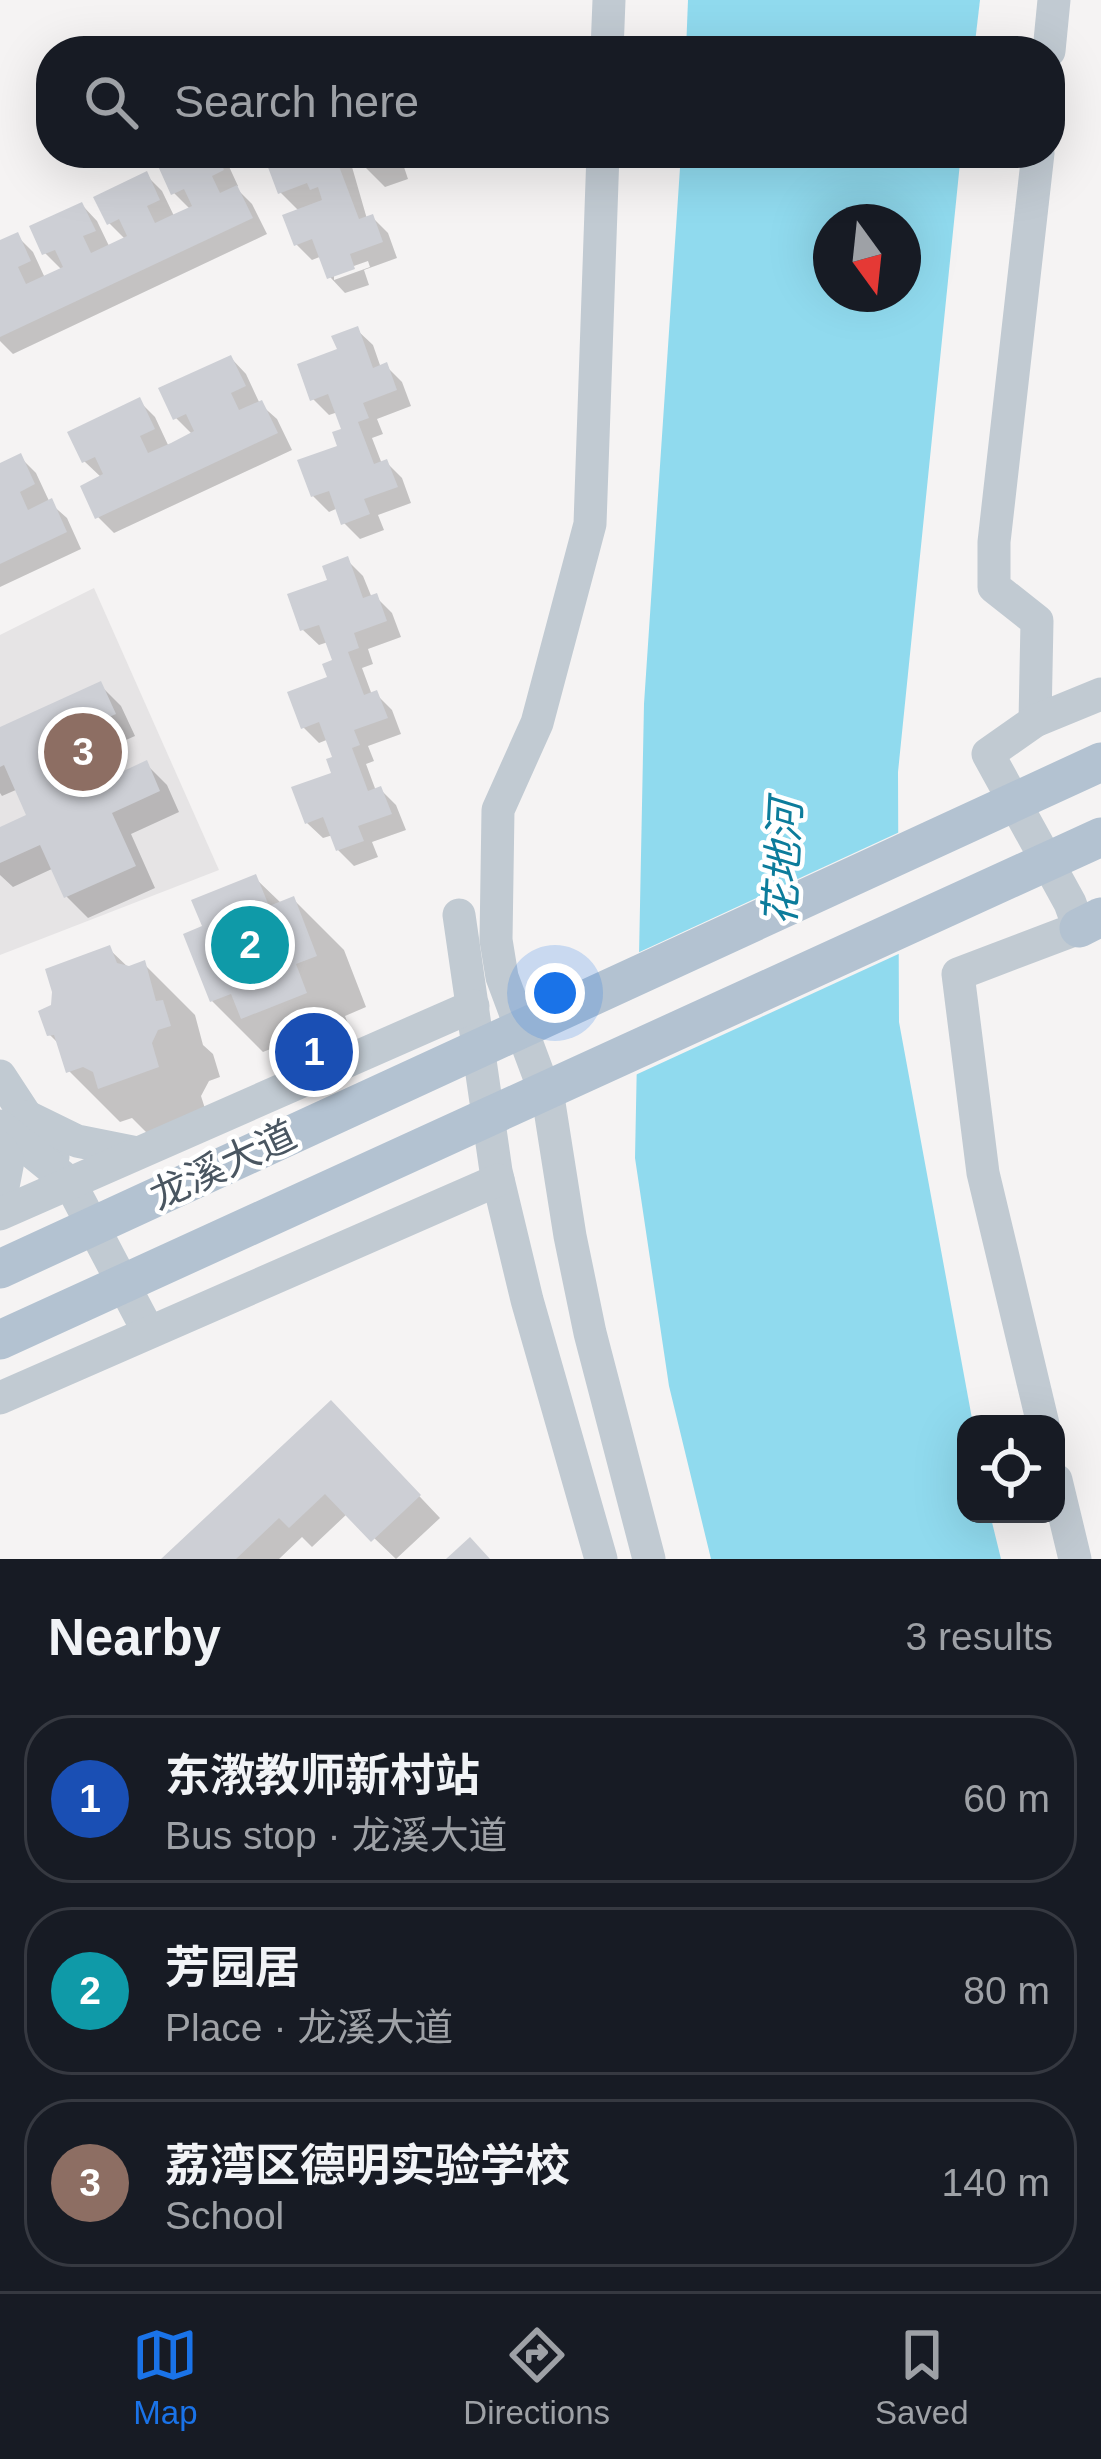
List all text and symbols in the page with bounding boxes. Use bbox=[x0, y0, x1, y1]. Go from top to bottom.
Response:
search box bbox=[36, 36, 1065, 168]
icon: search bbox=[78, 69, 144, 135]
text: Search here bbox=[174, 76, 419, 127]
north arrow bbox=[813, 204, 921, 312]
pin: 3 bbox=[44, 707, 122, 797]
water label: 花地河 bbox=[756, 792, 810, 927]
pin: 2 bbox=[211, 900, 289, 990]
your location bbox=[525, 963, 585, 1023]
pin: 1 bbox=[275, 1007, 353, 1097]
street label: 龙溪大道 bbox=[143, 1113, 303, 1217]
map controls bbox=[957, 1415, 1065, 1523]
button: locate bbox=[957, 1415, 1065, 1523]
text: Nearby bbox=[48, 1609, 221, 1666]
text: 3 results bbox=[906, 1615, 1053, 1658]
text: 东漖教师新村站 bbox=[165, 1750, 480, 1801]
text: 1 bbox=[79, 1777, 101, 1820]
text: 60 m bbox=[963, 1777, 1050, 1820]
text: Bus stop · 龙溪大道 bbox=[165, 1814, 507, 1857]
text: 芳园居 bbox=[165, 1942, 300, 1993]
text: 2 bbox=[79, 1969, 101, 2012]
text: 80 m bbox=[963, 1969, 1050, 2012]
text: Place · 龙溪大道 bbox=[165, 2006, 453, 2049]
text: 荔湾区德明实验学校 bbox=[165, 2140, 570, 2191]
text: 3 bbox=[79, 2161, 101, 2204]
text: 140 m bbox=[942, 2161, 1050, 2204]
text: School bbox=[165, 2194, 284, 2237]
tab: Map bbox=[132, 2322, 198, 2432]
tab: Directions bbox=[463, 2322, 610, 2432]
tab: Saved bbox=[875, 2322, 969, 2432]

